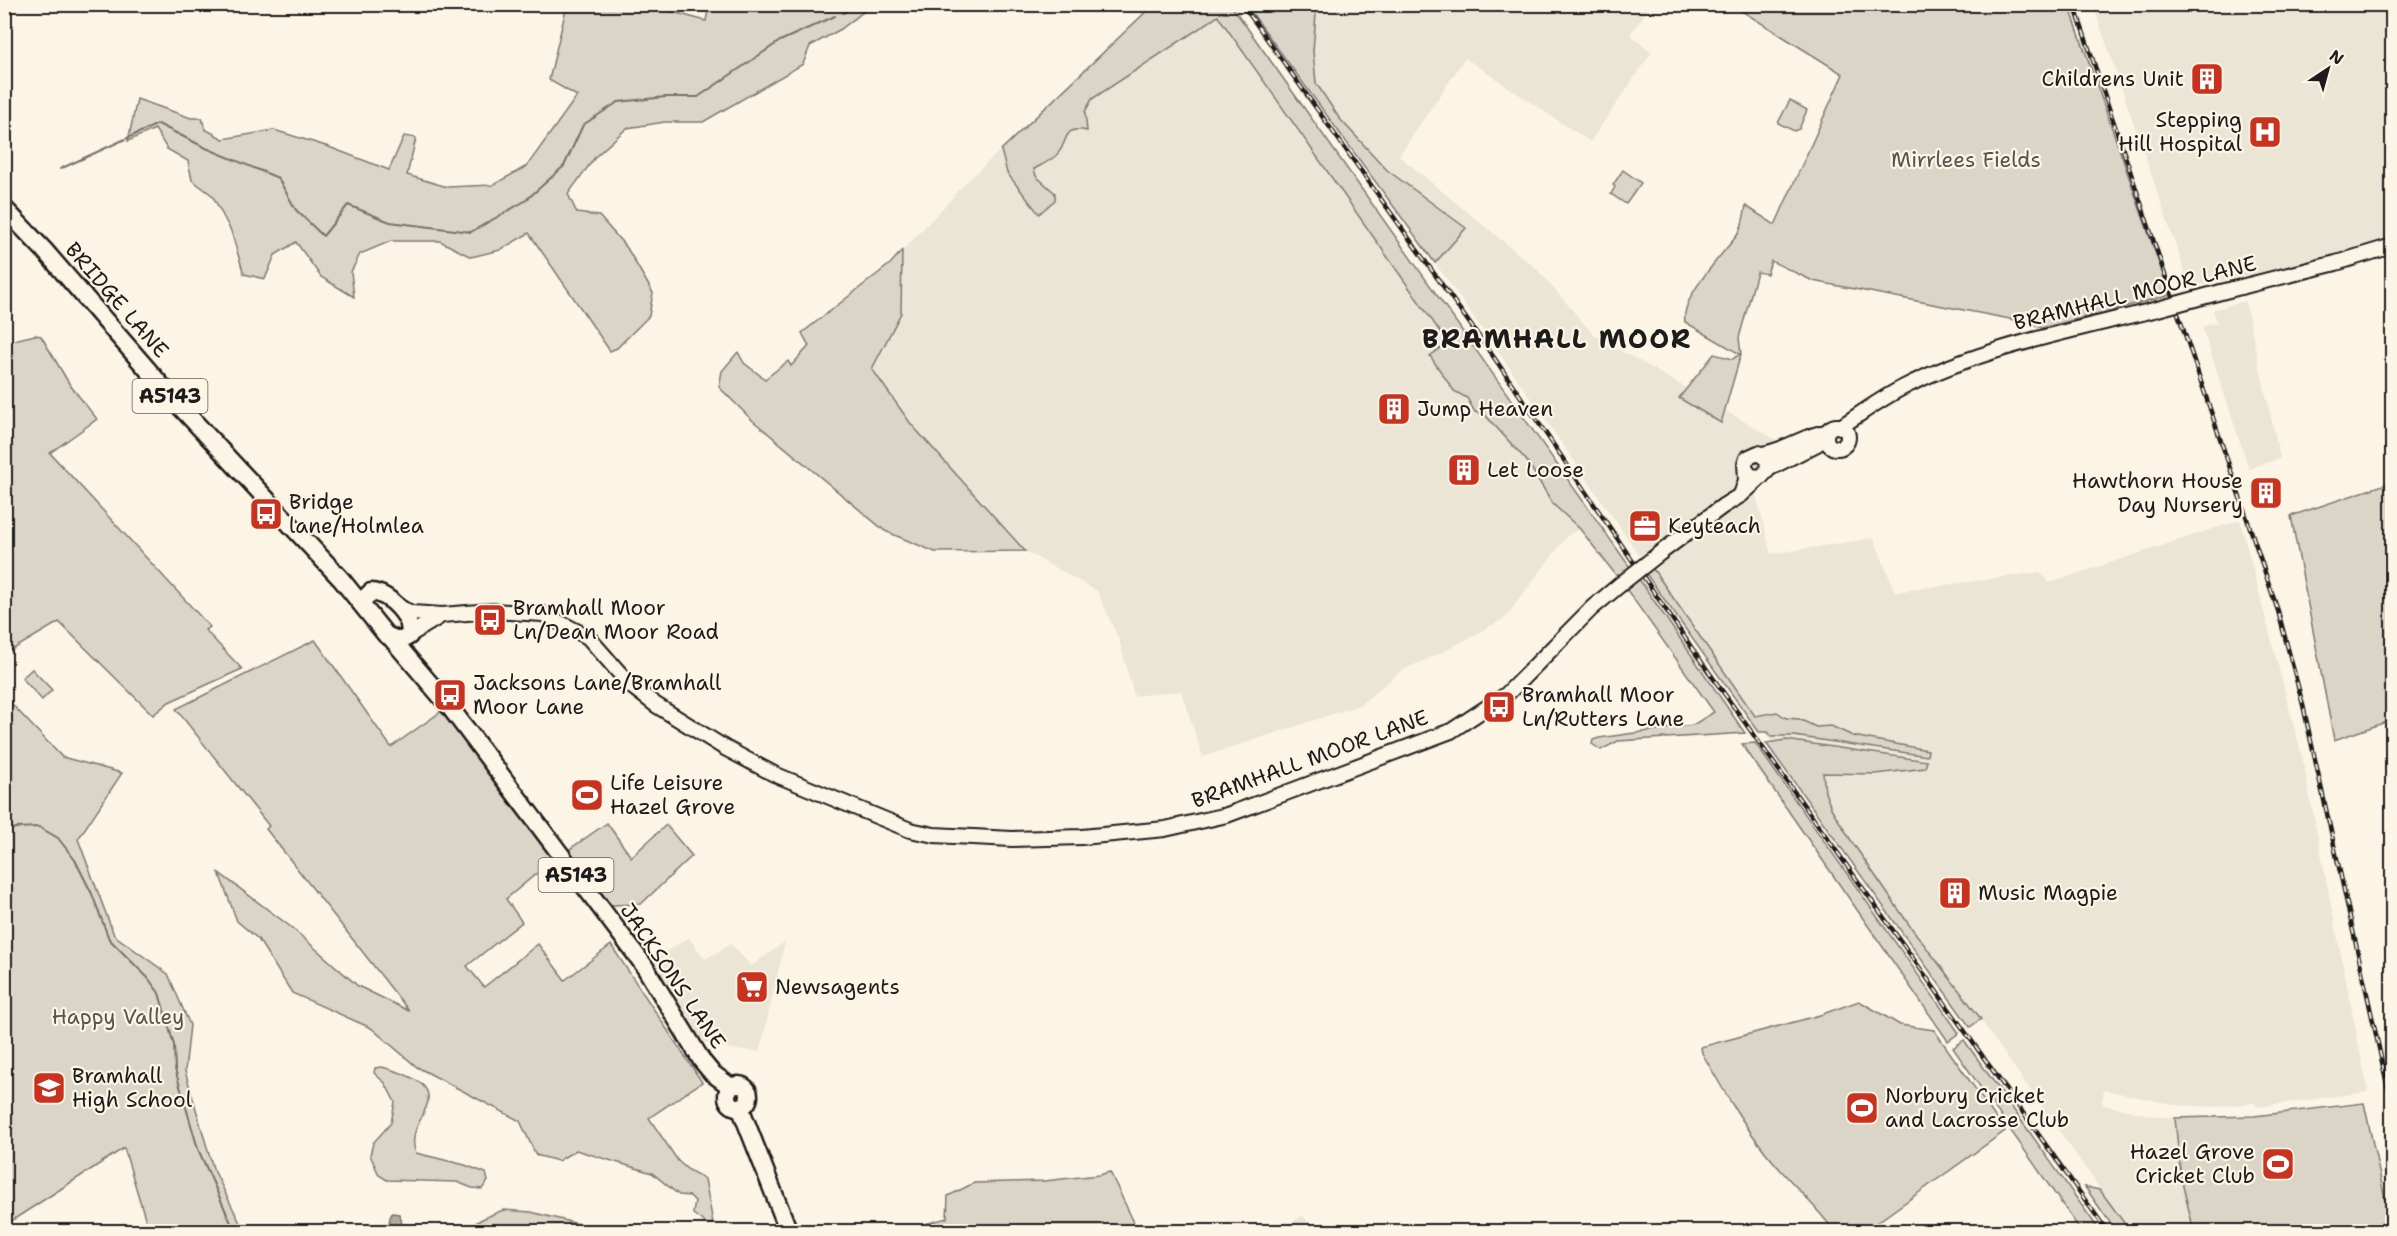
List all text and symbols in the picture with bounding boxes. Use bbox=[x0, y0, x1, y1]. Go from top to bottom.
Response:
north arrow bbox=[2298, 39, 2358, 99]
text: N bbox=[2325, 45, 2348, 69]
building icon: Childrens Unit bbox=[2189, 61, 2225, 97]
place label: Childrens Unit bbox=[2042, 65, 2184, 93]
place label: Stepping Hill Hospital bbox=[2118, 106, 2243, 158]
hospital icon: Stepping Hill Hospital bbox=[2247, 114, 2283, 150]
park label: Mirrlees Fields bbox=[1891, 146, 2041, 174]
street label: BRIDGE LANE bbox=[59, 236, 175, 364]
street label: BRAMHALL MOOR LANE bbox=[2011, 249, 2259, 337]
district label: BRAMHALL MOOR bbox=[1422, 320, 1692, 357]
road number: A5143 bbox=[132, 379, 207, 413]
building icon: Jump Heaven bbox=[1376, 391, 1412, 427]
place label: Jump Heaven bbox=[1417, 395, 1553, 423]
building icon: Let Loose bbox=[1446, 452, 1482, 488]
place label: Let Loose bbox=[1487, 456, 1584, 484]
place label: Hawthorn House Day Nursery bbox=[2072, 467, 2243, 519]
building icon: Hawthorn House Day Nursery bbox=[2248, 475, 2284, 511]
place label: Bridge lane/Holmlea bbox=[289, 488, 424, 540]
bus stop icon: Bridge lane/Holmlea bbox=[248, 496, 284, 532]
office icon: Keyteach bbox=[1627, 508, 1663, 544]
place label: Keyteach bbox=[1668, 512, 1761, 540]
place label: Bramhall Moor Ln/Dean Moor Road bbox=[513, 594, 719, 646]
bus stop icon: Bramhall Moor Ln/Dean Moor Road bbox=[472, 602, 508, 638]
place label: Jacksons Lane/Bramhall Moor Lane bbox=[473, 669, 722, 721]
bus stop icon: Jacksons Lane/Bramhall Moor Lane bbox=[432, 677, 468, 713]
place label: Bramhall Moor Ln/Rutters Lane bbox=[1522, 681, 1684, 733]
bus stop icon: Bramhall Moor Ln/Rutters Lane bbox=[1481, 689, 1517, 725]
street label: BRAMHALL MOOR LANE bbox=[1188, 703, 1432, 815]
place label: Life Leisure Hazel Grove bbox=[610, 769, 735, 821]
sports icon: Life Leisure Hazel Grove bbox=[569, 777, 605, 813]
road number: A5143 bbox=[538, 858, 614, 892]
building icon: Music Magpie bbox=[1937, 875, 1973, 911]
place label: Music Magpie bbox=[1978, 879, 2118, 907]
street label: JACKSONS LANE bbox=[614, 898, 732, 1054]
supermarket icon: Newsagents bbox=[734, 969, 770, 1005]
place label: Newsagents bbox=[775, 973, 900, 1001]
park label: Happy Valley bbox=[52, 1003, 184, 1031]
place label: Bramhall High School bbox=[72, 1062, 193, 1114]
school or university icon: Bramhall High School bbox=[31, 1070, 67, 1106]
place label: Norbury Cricket and Lacrosse Club bbox=[1885, 1082, 2069, 1134]
sports icon: Norbury Cricket and Lacrosse Club bbox=[1844, 1090, 1880, 1126]
place label: Hazel Grove Cricket Club bbox=[2130, 1138, 2255, 1190]
sports icon: Hazel Grove Cricket Club bbox=[2260, 1146, 2296, 1182]

